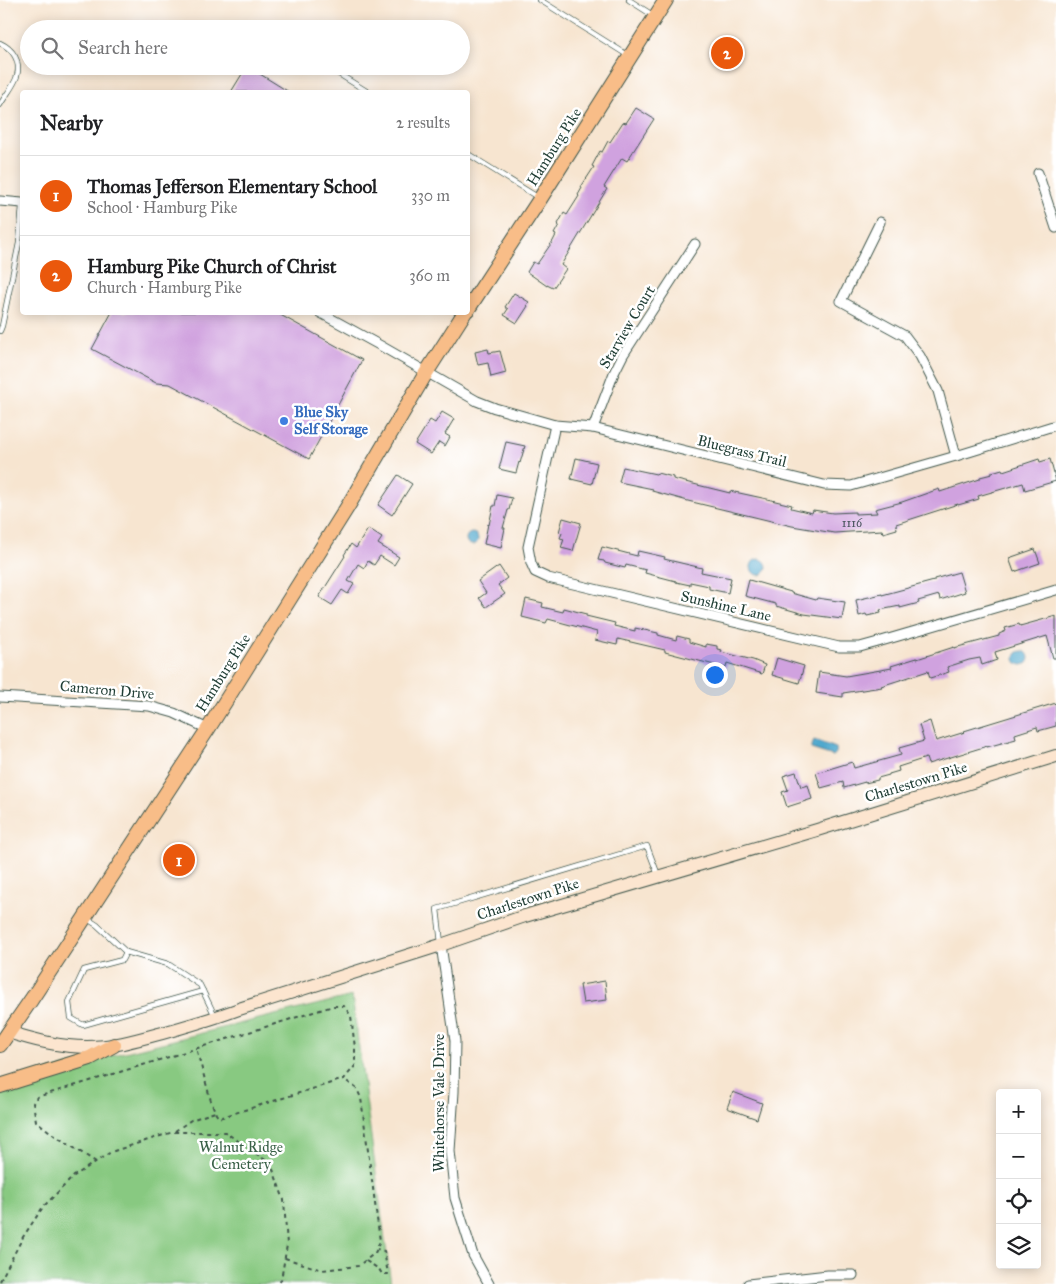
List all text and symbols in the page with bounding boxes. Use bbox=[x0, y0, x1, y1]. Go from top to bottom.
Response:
search box bbox=[20, 20, 470, 75]
icon: search bbox=[38, 34, 66, 62]
pin: 2 bbox=[711, 34, 743, 72]
text: Search here bbox=[78, 36, 168, 59]
street label: Hamburg Pike bbox=[523, 105, 585, 189]
text: Nearby bbox=[40, 110, 103, 136]
text: 2 results bbox=[396, 113, 450, 132]
text: Thomas Jefferson Elementary School bbox=[87, 175, 377, 198]
text: 1 bbox=[53, 186, 59, 205]
text: 330 m bbox=[411, 186, 450, 205]
text: School · Hamburg Pike bbox=[87, 198, 237, 217]
text: Hamburg Pike Church of Christ bbox=[87, 255, 336, 278]
text: 2 bbox=[52, 266, 60, 285]
text: 360 m bbox=[409, 266, 450, 285]
text: Church · Hamburg Pike bbox=[87, 278, 242, 297]
street label: Starview Court bbox=[595, 282, 659, 372]
place label: Blue Sky Self Storage bbox=[294, 403, 369, 439]
marker: Blue Sky Self Storage bbox=[278, 415, 290, 427]
street label: Bluegrass Trail bbox=[696, 431, 789, 471]
house number: 1116 bbox=[842, 516, 863, 530]
street label: Sunshine Lane bbox=[679, 587, 773, 625]
street label: Hamburg Pike bbox=[192, 631, 254, 715]
your location bbox=[702, 662, 728, 688]
street label: Cameron Drive bbox=[59, 677, 155, 703]
street label: Charlestown Pike bbox=[863, 758, 969, 806]
pin: 1 bbox=[163, 841, 195, 879]
street label: Charlestown Pike bbox=[475, 874, 581, 924]
street label: Whitehorse Vale Drive bbox=[430, 1034, 448, 1172]
map controls bbox=[996, 1089, 1041, 1269]
button: + bbox=[996, 1089, 1041, 1134]
button: − bbox=[996, 1134, 1041, 1179]
park label: Walnut Ridge Cemetery bbox=[199, 1138, 283, 1173]
button: locate bbox=[996, 1179, 1041, 1224]
button: layers bbox=[996, 1224, 1041, 1269]

